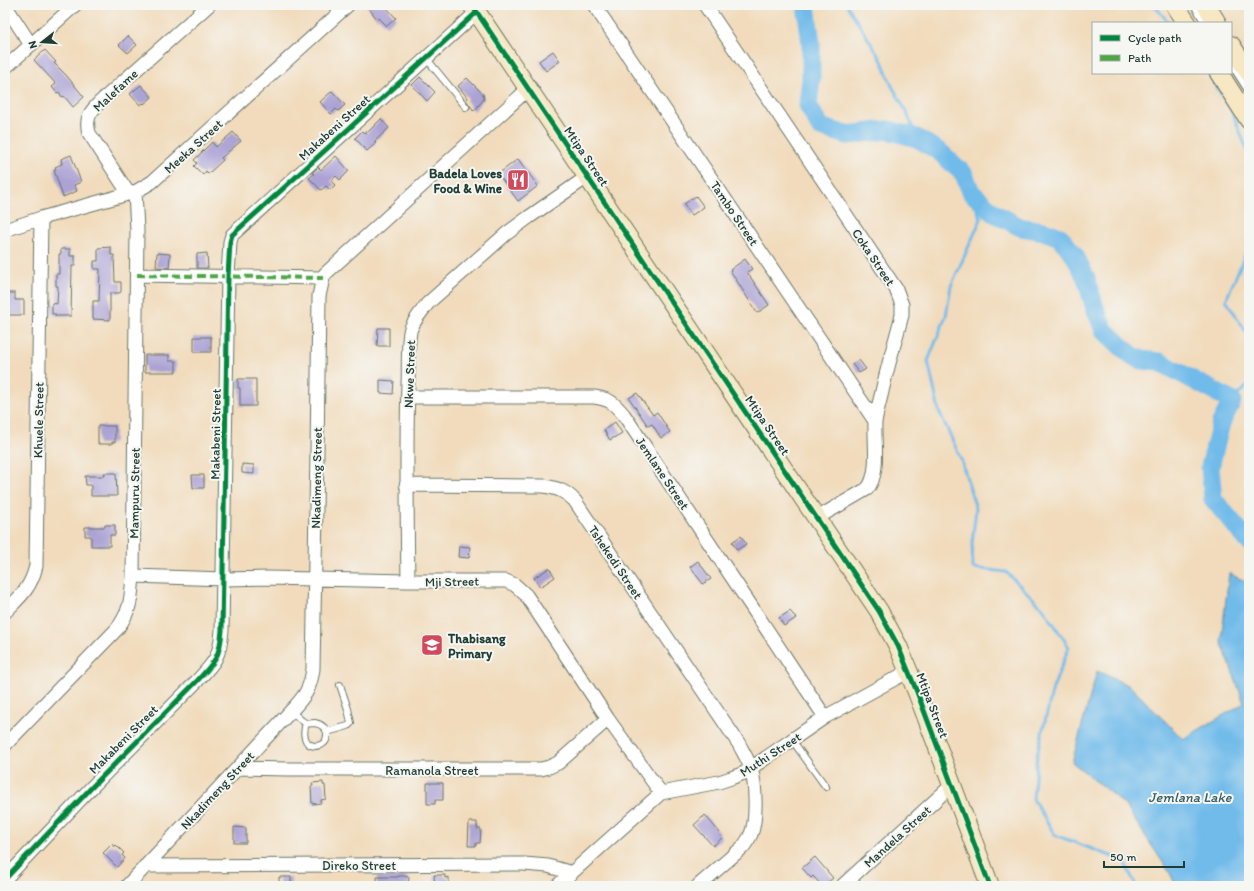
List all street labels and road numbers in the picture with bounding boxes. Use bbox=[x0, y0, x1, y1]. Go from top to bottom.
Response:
street label: Malefame bbox=[90, 66, 141, 115]
street label: Makabeni Street bbox=[295, 91, 373, 163]
street label: Meeka Street bbox=[161, 116, 226, 177]
street label: Mtipa Street bbox=[561, 124, 612, 189]
street label: Tambo Street bbox=[707, 178, 762, 249]
street label: Coka Street bbox=[849, 226, 898, 289]
street label: Nkwe Street bbox=[401, 340, 418, 408]
street label: Khuele Street bbox=[30, 382, 47, 458]
street label: Makabeni Street bbox=[207, 388, 224, 480]
street label: Mtipa Street bbox=[742, 393, 793, 458]
street label: Nkadimeng Street bbox=[308, 427, 325, 529]
street label: Jemlane Street bbox=[633, 434, 692, 513]
street label: Mampuru Street bbox=[126, 447, 143, 539]
street label: Tshekedi Street bbox=[585, 523, 646, 602]
street label: Mji Street bbox=[425, 574, 479, 589]
street label: Mtipa Street bbox=[913, 670, 952, 740]
street label: Makabeni Street bbox=[86, 702, 161, 777]
street label: Muthi Street bbox=[737, 729, 804, 780]
street label: Nkadimeng Street bbox=[177, 748, 257, 832]
street label: Ramanola Street bbox=[385, 763, 479, 778]
street label: Mandela Street bbox=[861, 802, 934, 870]
street label: Direko Street bbox=[322, 858, 396, 873]

